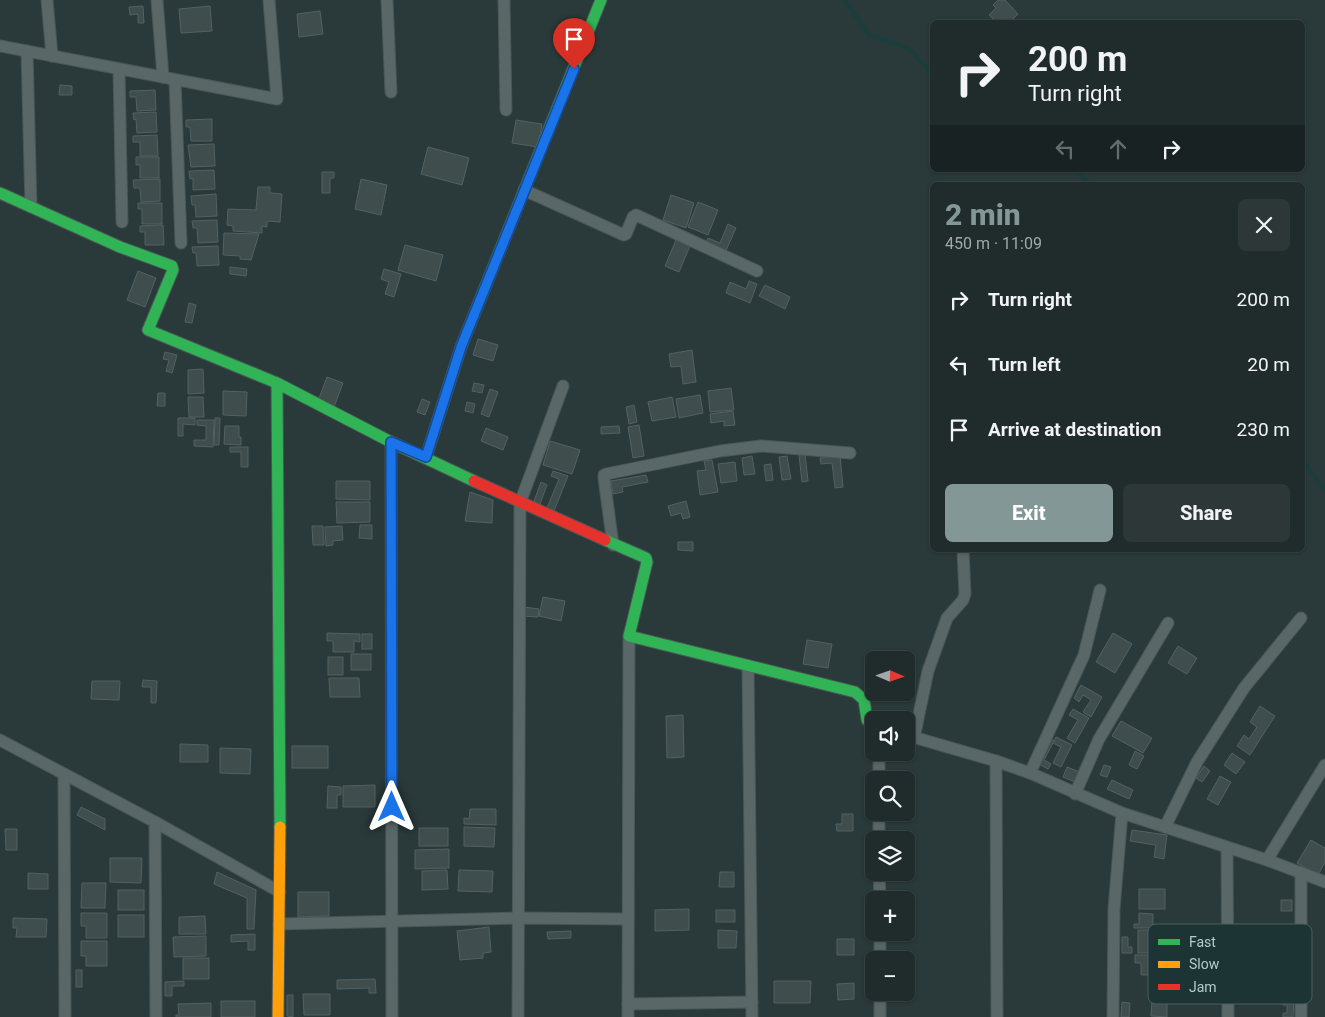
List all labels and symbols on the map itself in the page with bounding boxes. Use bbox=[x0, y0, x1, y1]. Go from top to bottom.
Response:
pin bbox=[553, 18, 595, 69]
north arrow bbox=[865, 651, 915, 701]
position arrow bbox=[365, 780, 417, 832]
legend bbox=[1148, 924, 1312, 1004]
text: Fast bbox=[1189, 934, 1216, 950]
text: Slow bbox=[1189, 956, 1220, 972]
text: Jam bbox=[1189, 979, 1217, 995]

